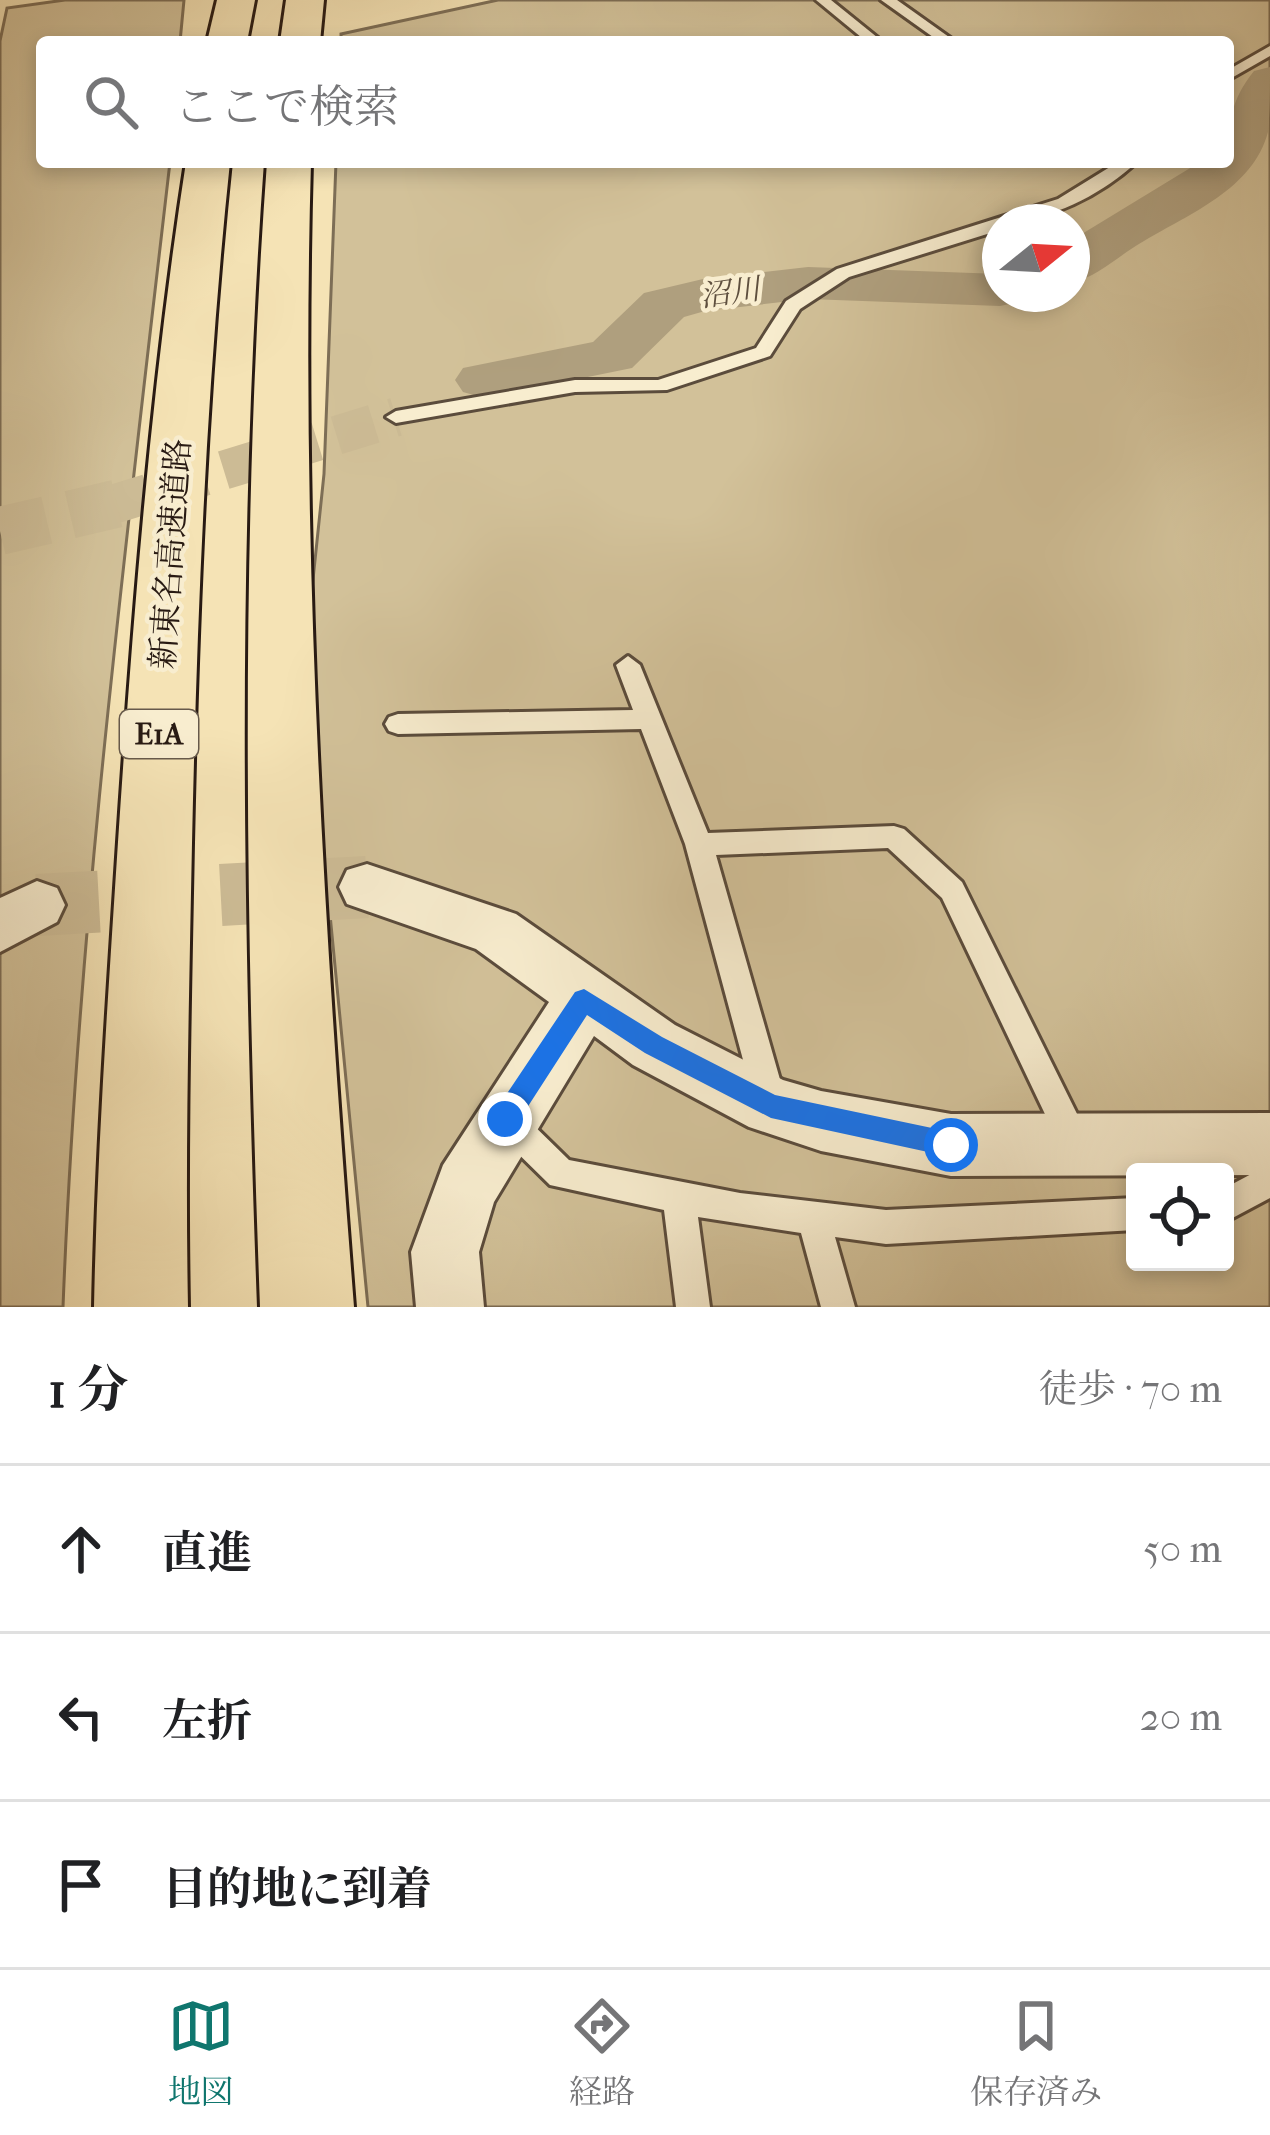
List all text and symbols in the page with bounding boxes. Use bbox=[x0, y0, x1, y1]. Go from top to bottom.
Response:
search box bbox=[36, 36, 1234, 168]
icon: search bbox=[78, 69, 144, 135]
text: ここで検索 bbox=[174, 81, 399, 134]
north arrow bbox=[982, 204, 1090, 312]
water label: 沼川 bbox=[698, 271, 765, 315]
street label: 新東名高速道路 bbox=[143, 437, 199, 671]
road number: E1A bbox=[120, 710, 198, 758]
route end bbox=[478, 1092, 532, 1146]
route start bbox=[924, 1118, 978, 1172]
map controls bbox=[1126, 1163, 1234, 1271]
button: locate bbox=[1126, 1163, 1234, 1271]
text: 1 分 bbox=[48, 1360, 128, 1420]
text: 徒歩 · 70 m bbox=[1038, 1366, 1222, 1412]
icon: ahead bbox=[48, 1516, 114, 1582]
text: 50 m bbox=[1143, 1526, 1222, 1572]
text: 直進 bbox=[162, 1527, 252, 1580]
icon: left bbox=[48, 1684, 114, 1750]
text: 20 m bbox=[1140, 1694, 1222, 1740]
text: 左折 bbox=[162, 1695, 252, 1748]
icon: arrive bbox=[48, 1852, 114, 1918]
text: 目的地に到着 bbox=[162, 1863, 432, 1916]
tab: 地図 bbox=[168, 1993, 234, 2112]
tab: 経路 bbox=[569, 1993, 635, 2112]
tab: 保存済み bbox=[970, 1993, 1102, 2112]

